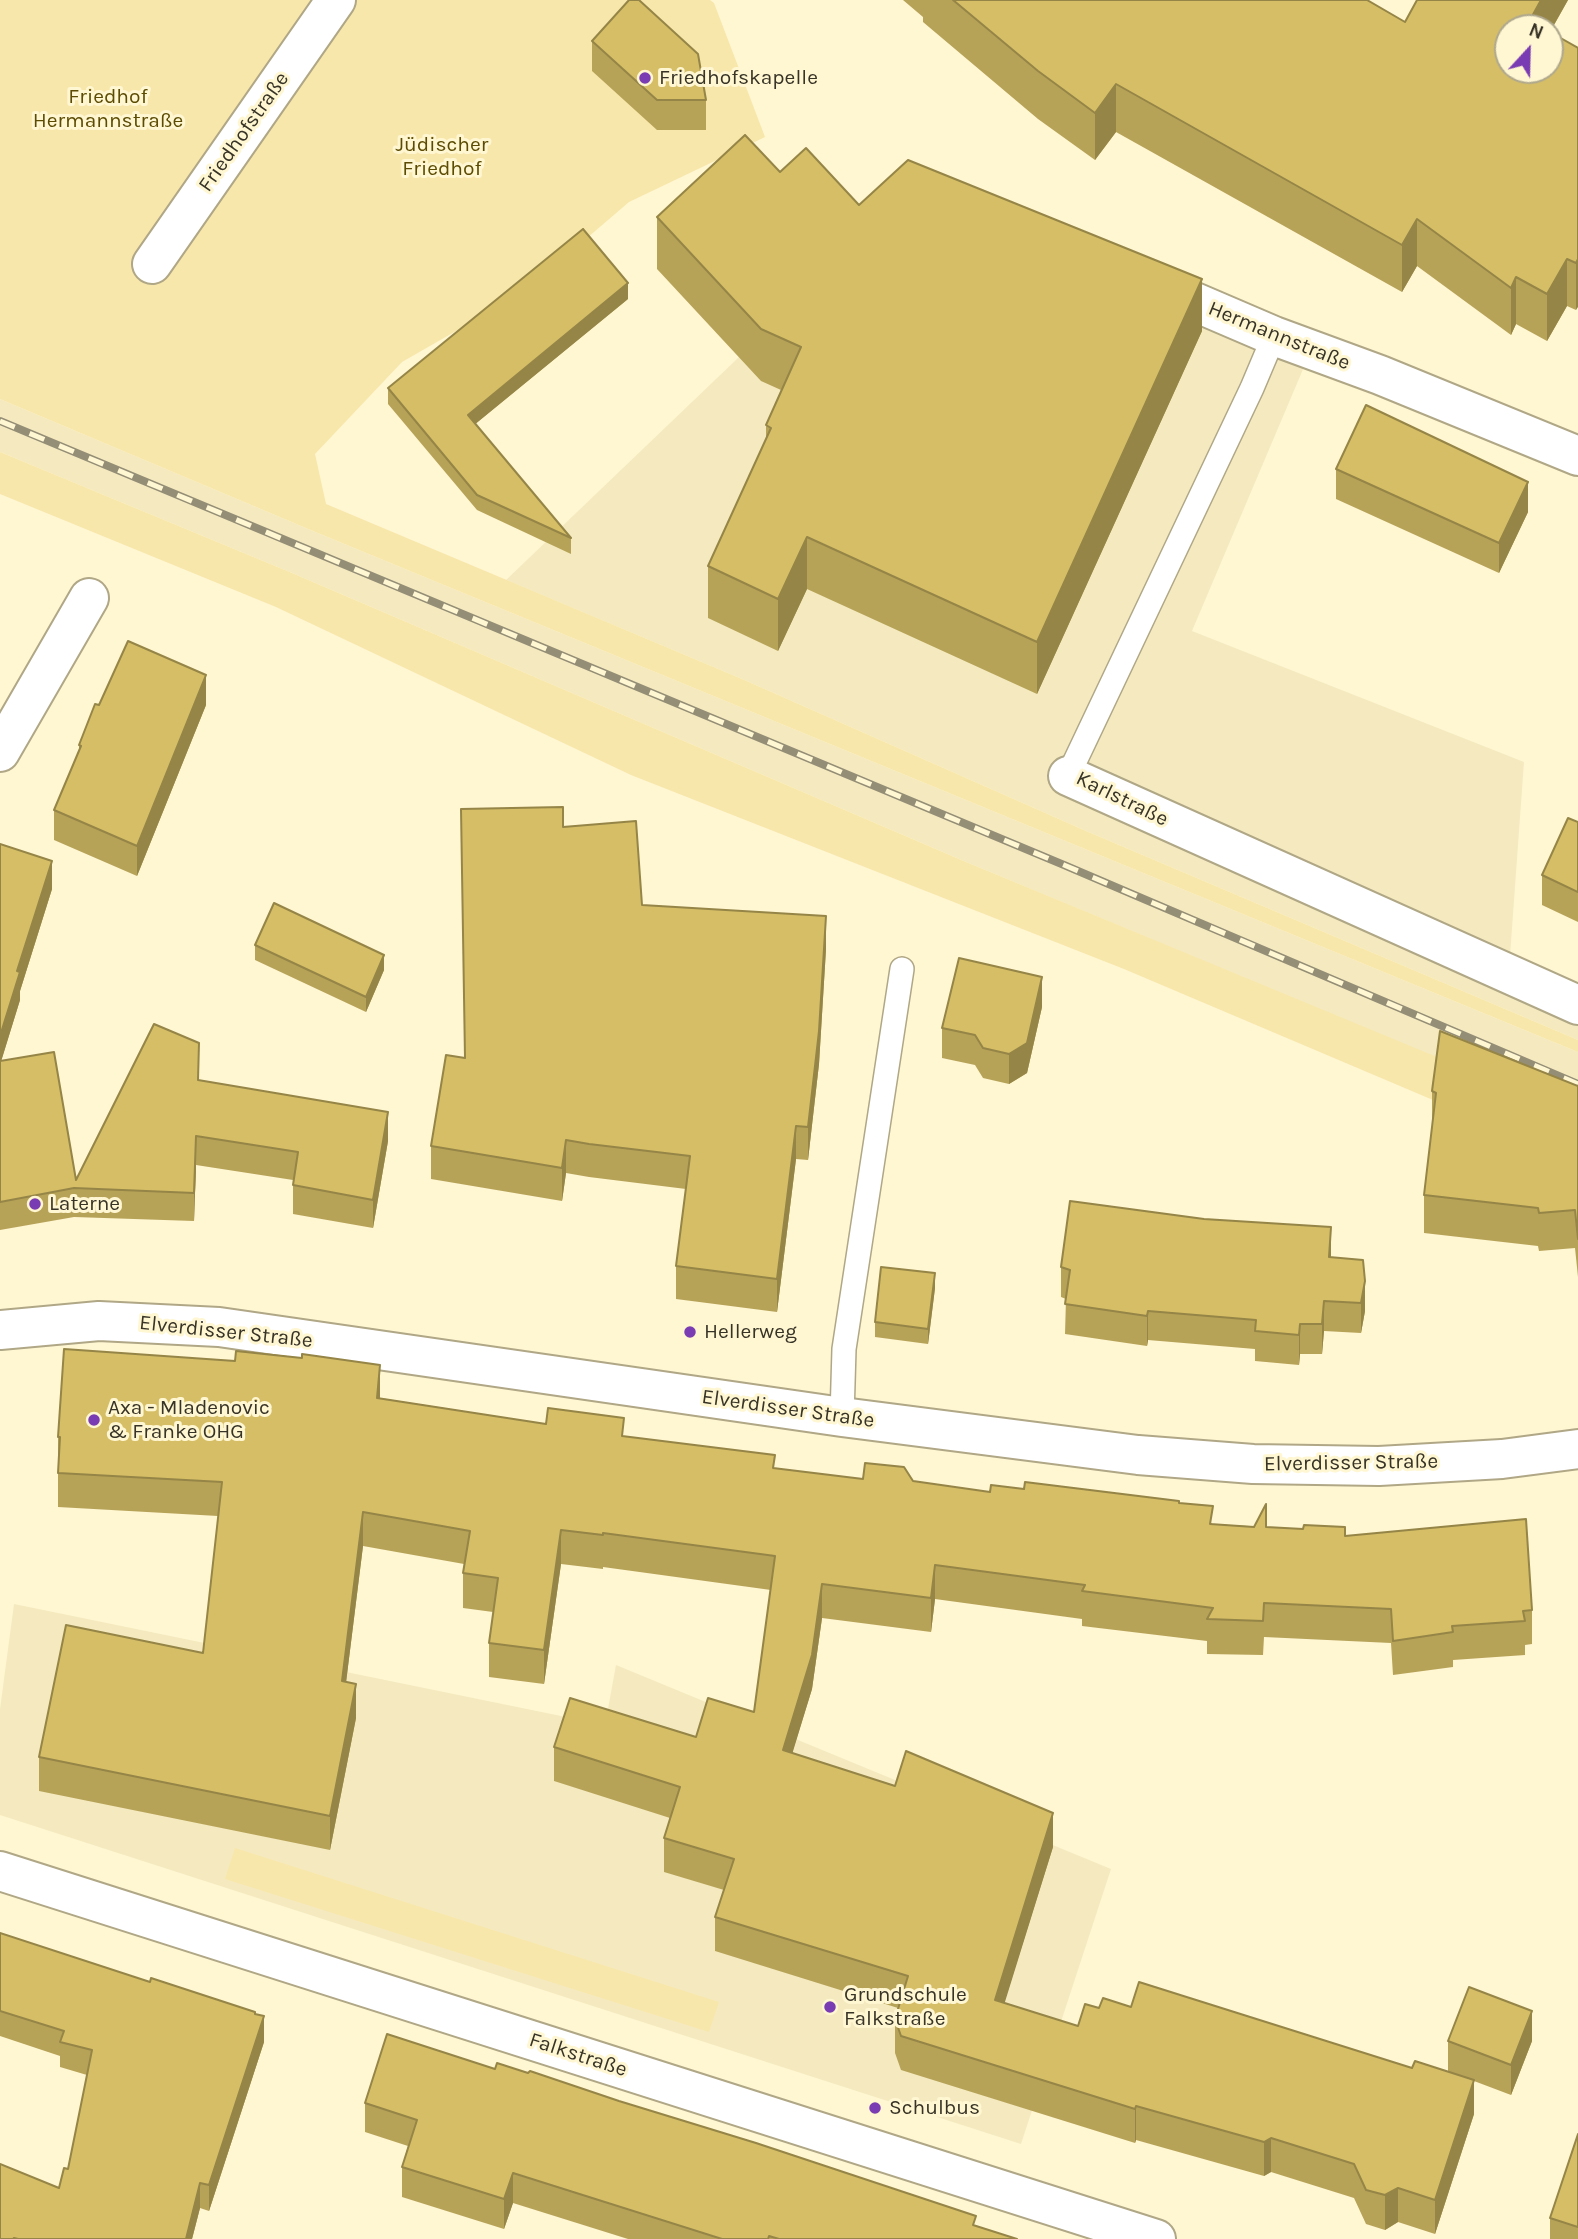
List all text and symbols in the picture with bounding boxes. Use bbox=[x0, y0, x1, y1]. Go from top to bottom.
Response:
north arrow bbox=[1494, 14, 1564, 84]
text: N bbox=[1526, 19, 1547, 44]
place label: Friedhofskapelle bbox=[659, 65, 818, 91]
street label: Friedhofstraße bbox=[193, 67, 295, 197]
marker: Friedhofskapelle bbox=[637, 70, 653, 86]
park label: Friedhof Hermannstraße bbox=[33, 84, 183, 134]
park label: Jüdischer Friedhof bbox=[396, 132, 488, 182]
street label: Hermannstraße bbox=[1204, 296, 1354, 376]
street label: Karlstraße bbox=[1072, 766, 1172, 832]
place label: Laterne bbox=[49, 1191, 120, 1217]
marker: Laterne bbox=[27, 1196, 43, 1212]
street label: Elverdisser Straße bbox=[138, 1310, 314, 1354]
place label: Hellerweg bbox=[704, 1319, 797, 1345]
marker: Hellerweg bbox=[682, 1324, 698, 1340]
street label: Elverdisser Straße bbox=[700, 1384, 876, 1434]
place label: Axa - Mladenovic & Franke OHG bbox=[108, 1395, 270, 1445]
marker: Axa - Mladenovic & Franke OHG bbox=[86, 1412, 102, 1428]
street label: Elverdisser Straße bbox=[1264, 1449, 1438, 1477]
place label: Grundschule Falkstraße bbox=[844, 1982, 967, 2032]
marker: Grundschule Falkstraße bbox=[822, 1999, 838, 2015]
street label: Falkstraße bbox=[526, 2027, 630, 2083]
place label: Schulbus bbox=[889, 2095, 980, 2121]
marker: Schulbus bbox=[867, 2100, 883, 2116]

